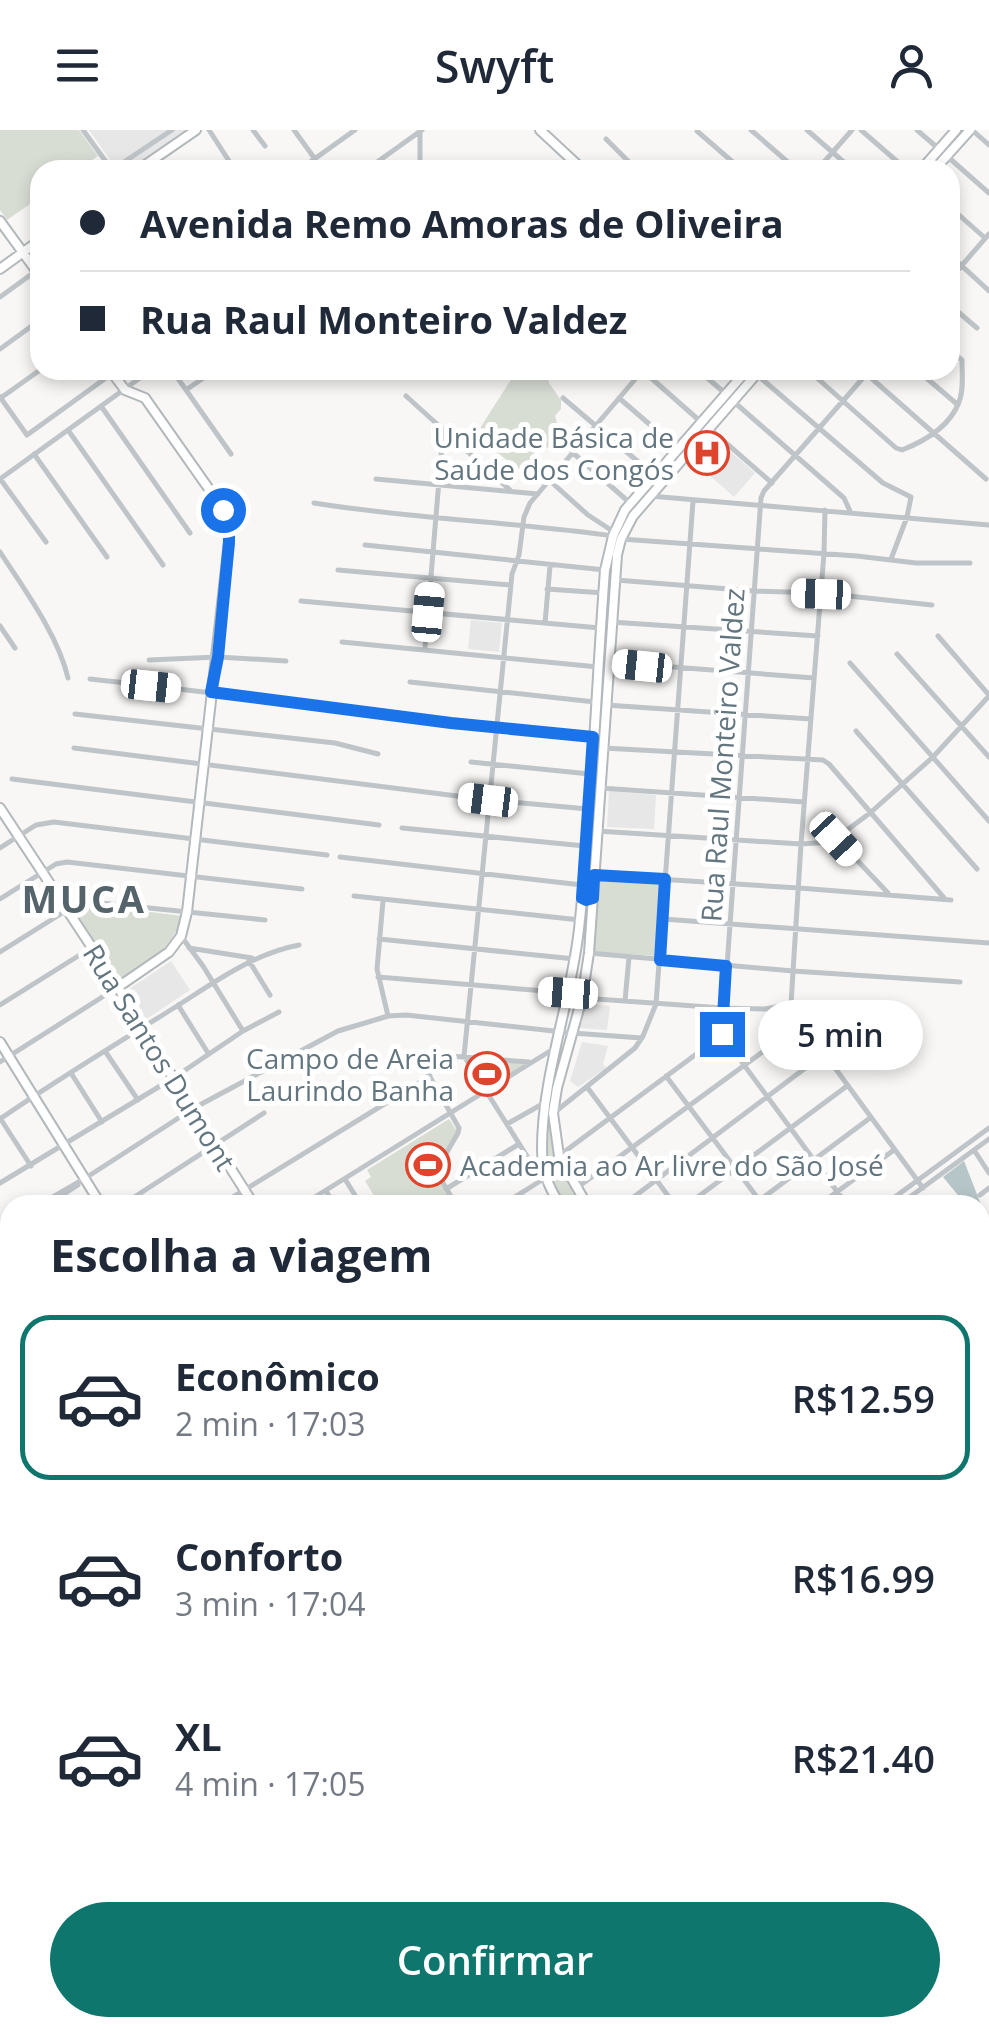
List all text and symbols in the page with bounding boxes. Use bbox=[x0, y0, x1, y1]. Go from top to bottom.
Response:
text: Swyft bbox=[435, 35, 554, 96]
icon: menu bbox=[50, 38, 105, 93]
icon: person bbox=[884, 38, 939, 93]
text: Avenida Remo Amoras de Oliveira bbox=[140, 197, 784, 249]
text: Rua Raul Monteiro Valdez bbox=[140, 293, 627, 345]
place label: Unidade Básica de Saúde dos Congós bbox=[433, 418, 674, 488]
hospital icon: Unidade Básica de Saúde dos Congós bbox=[684, 430, 730, 476]
route start bbox=[201, 488, 246, 533]
car bbox=[790, 578, 852, 610]
car bbox=[410, 581, 446, 643]
street label: Rua Raul Monteiro Valdez bbox=[691, 587, 753, 923]
car bbox=[611, 648, 673, 684]
car bbox=[120, 668, 182, 704]
car bbox=[456, 781, 520, 819]
car bbox=[805, 807, 867, 871]
district label: MUCA bbox=[22, 872, 146, 924]
street label: Rua Santos Dumont bbox=[75, 937, 245, 1177]
car bbox=[537, 976, 599, 1010]
callout: 5 min bbox=[757, 999, 922, 1069]
route end bbox=[700, 1012, 745, 1057]
text: 5 min bbox=[797, 1013, 884, 1056]
place label: Campo de Areia Laurindo Banha bbox=[246, 1039, 454, 1109]
sports icon: Campo de Areia Laurindo Banha bbox=[464, 1051, 510, 1097]
sports icon: Academia ao Ar livre do São José bbox=[405, 1142, 451, 1188]
place label: Academia ao Ar livre do São José bbox=[460, 1146, 884, 1184]
text: Escolha a viagem bbox=[50, 1224, 432, 1285]
text: Econômico bbox=[175, 1350, 380, 1402]
icon: car bbox=[55, 1353, 145, 1443]
text: R$12.59 bbox=[792, 1372, 935, 1424]
text: 2 min · 17:03 bbox=[175, 1402, 366, 1445]
text: Conforto bbox=[175, 1530, 343, 1582]
icon: car bbox=[55, 1533, 145, 1623]
text: R$16.99 bbox=[792, 1552, 935, 1604]
text: 3 min · 17:04 bbox=[175, 1582, 366, 1625]
text: XL bbox=[175, 1710, 222, 1762]
icon: car bbox=[55, 1713, 145, 1803]
text: R$21.40 bbox=[792, 1732, 935, 1784]
text: 4 min · 17:05 bbox=[175, 1762, 366, 1805]
button: Confirmar bbox=[50, 1902, 940, 2017]

